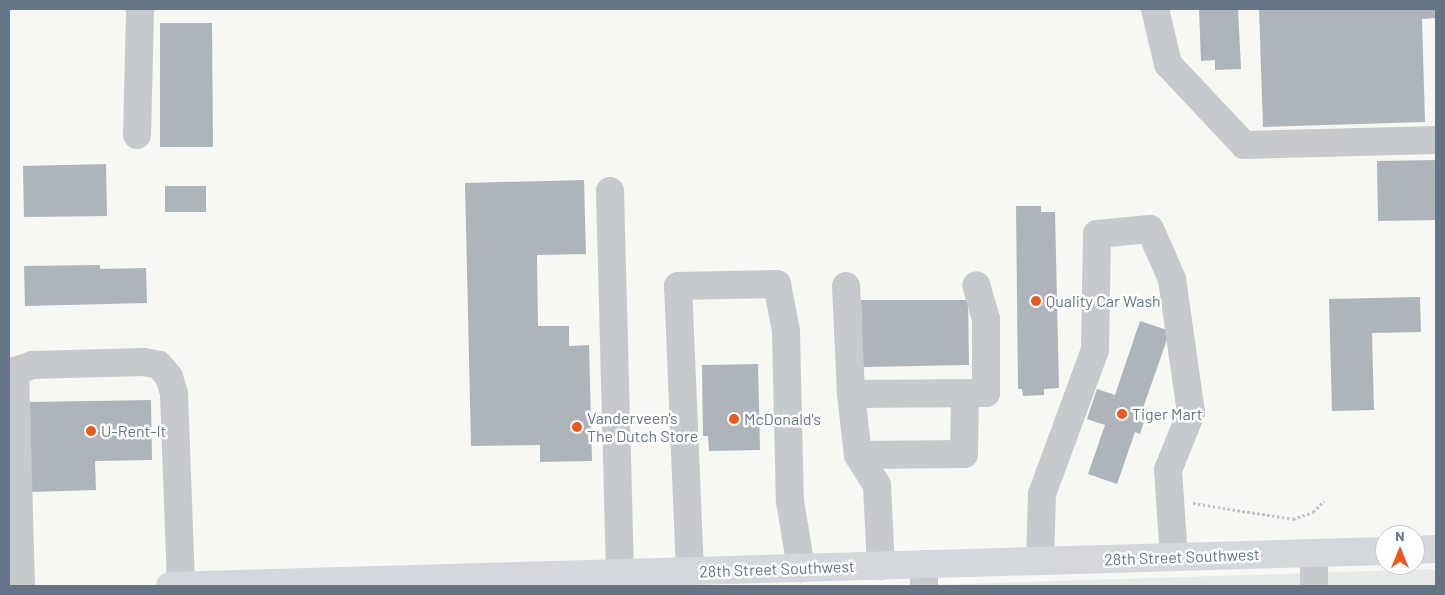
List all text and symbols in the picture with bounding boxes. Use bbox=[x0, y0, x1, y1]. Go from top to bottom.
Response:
place label: Quality Car Wash bbox=[1046, 291, 1161, 311]
marker: Quality Car Wash bbox=[1030, 295, 1042, 307]
place label: Tiger Mart bbox=[1132, 404, 1203, 424]
place label: Vanderveen's The Dutch Store bbox=[587, 408, 698, 446]
marker: Tiger Mart bbox=[1116, 408, 1128, 420]
place label: McDonald's bbox=[744, 409, 821, 429]
marker: McDonald's bbox=[728, 413, 740, 425]
place label: U-Rent-It bbox=[101, 421, 166, 441]
marker: Vanderveen's The Dutch Store bbox=[571, 421, 583, 433]
marker: U-Rent-It bbox=[85, 425, 97, 437]
north arrow bbox=[1375, 525, 1425, 575]
text: N bbox=[1395, 527, 1405, 544]
street label: 28th Street Southwest bbox=[1104, 545, 1260, 569]
street label: 28th Street Southwest bbox=[699, 557, 855, 581]

